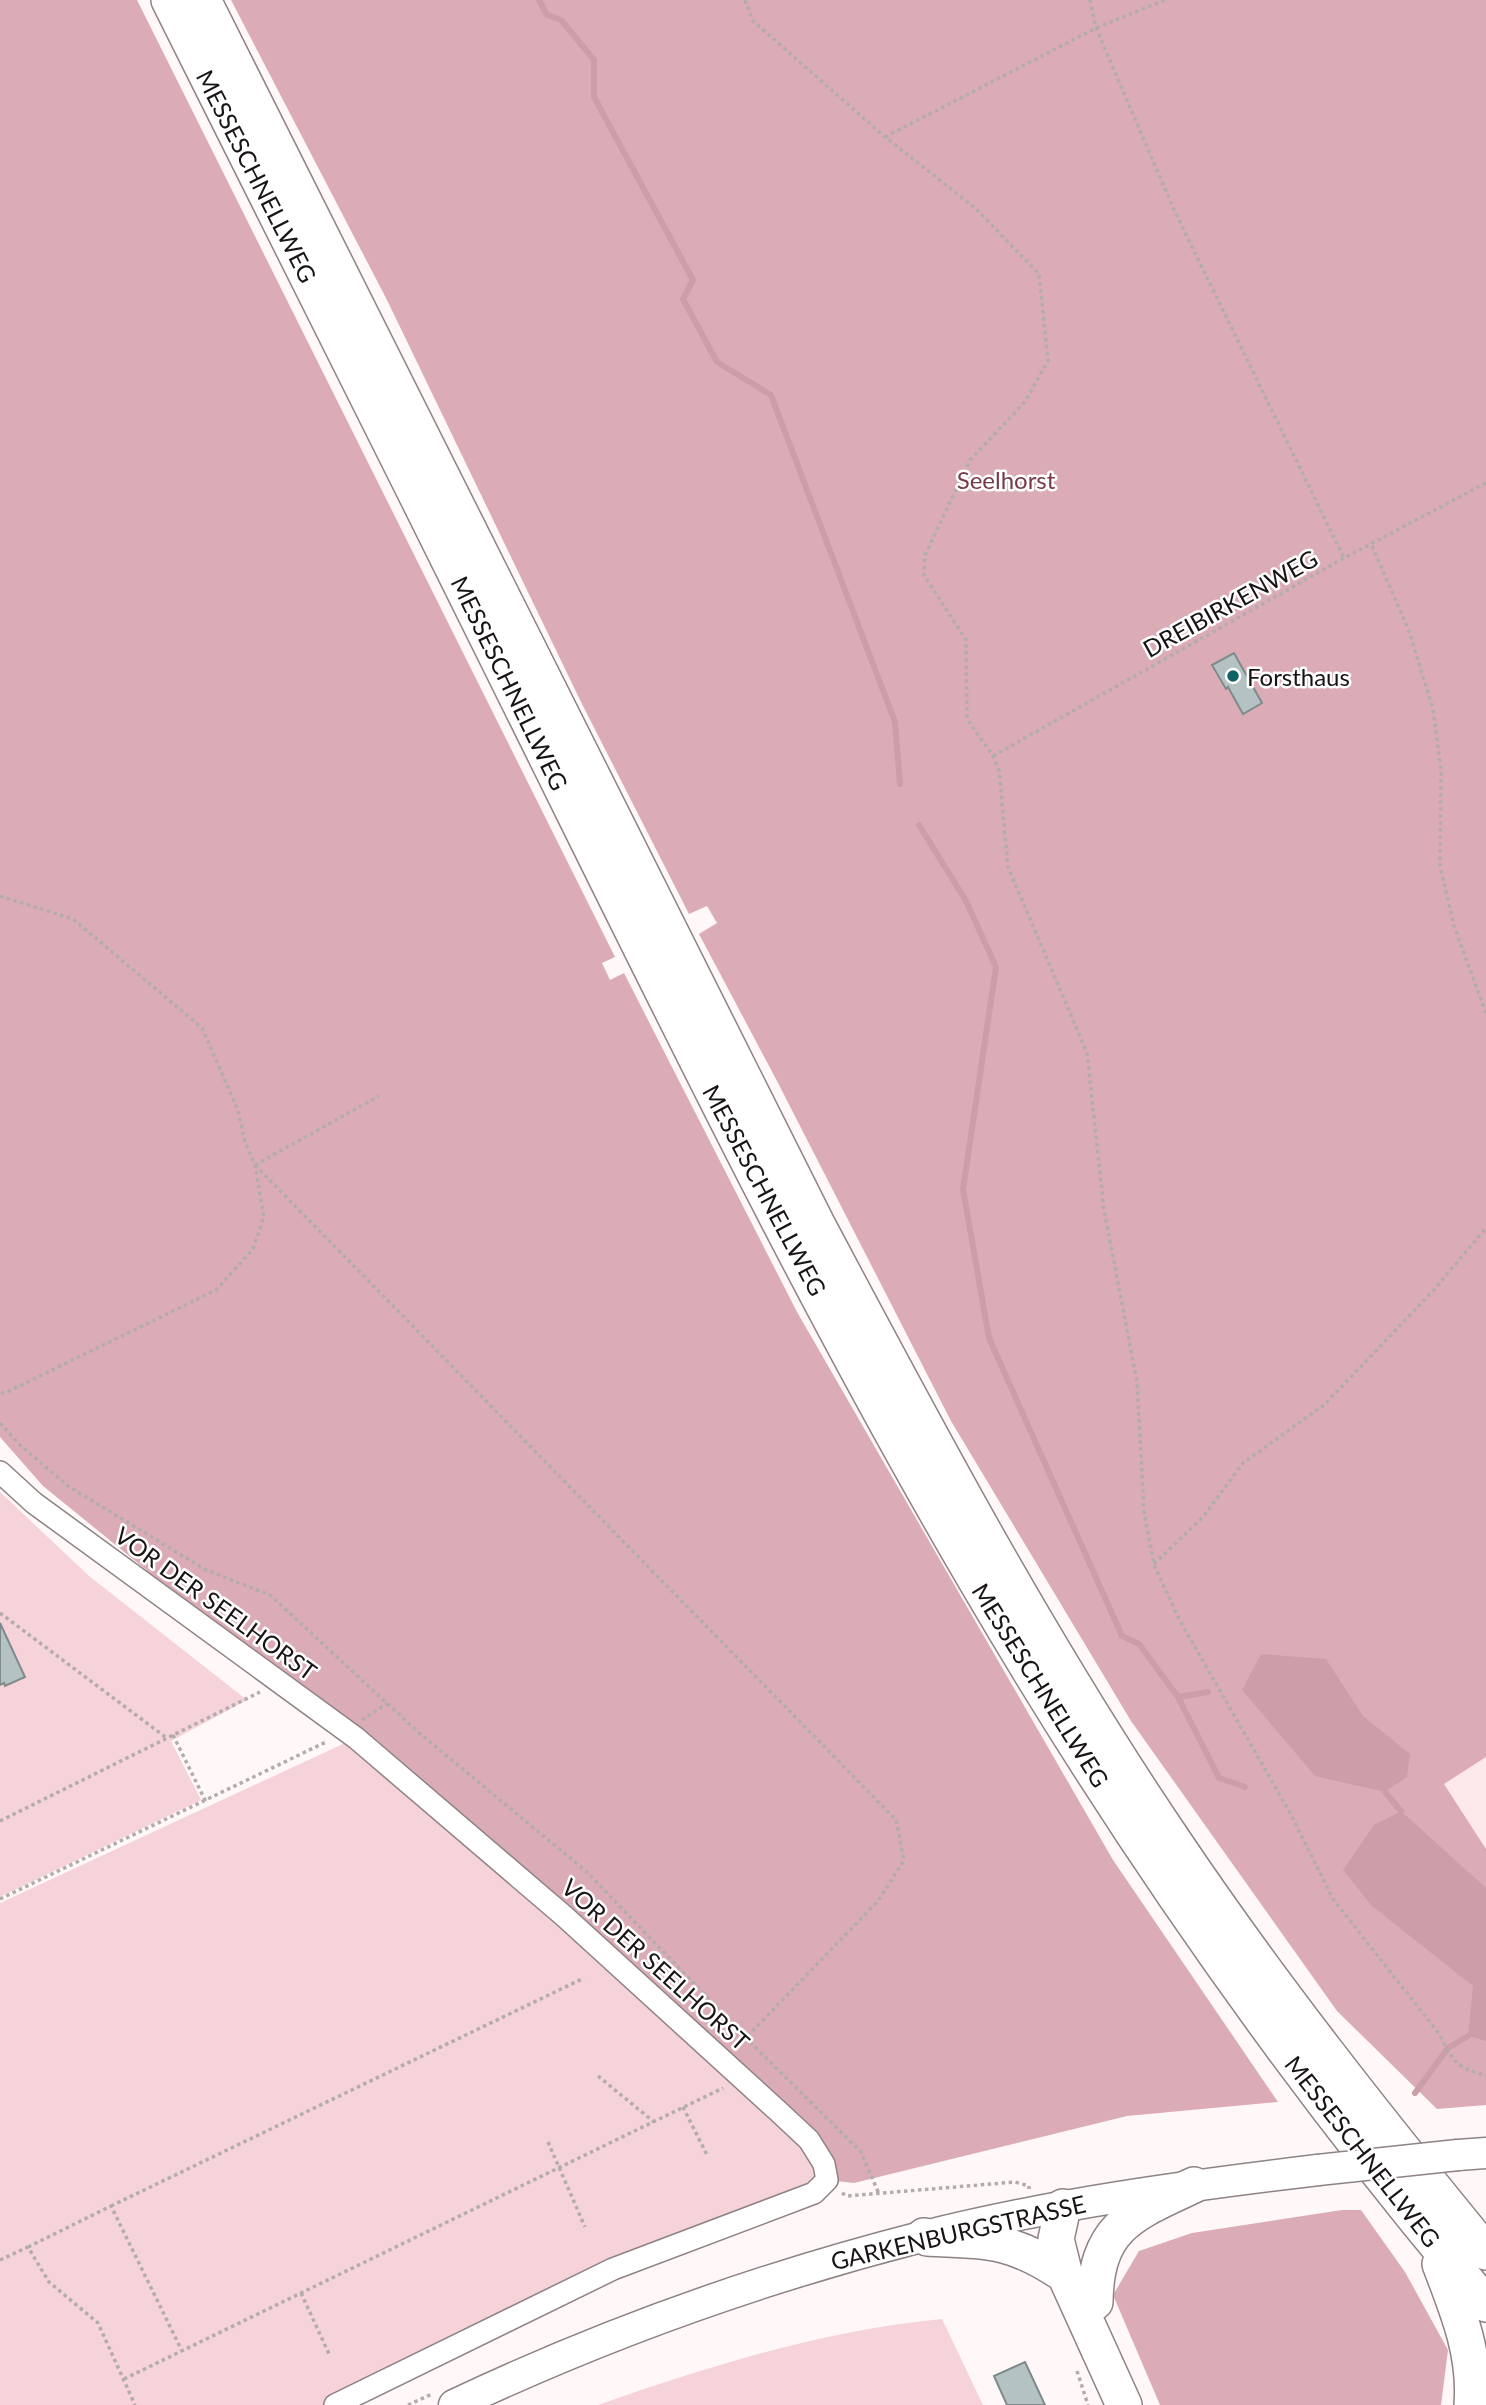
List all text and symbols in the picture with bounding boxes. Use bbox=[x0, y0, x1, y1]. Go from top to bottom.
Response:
street label: MESSESCHNELLWEG bbox=[191, 65, 323, 287]
park label: Seelhorst bbox=[957, 465, 1056, 494]
street label: DREIBIRKENWEG bbox=[1138, 543, 1322, 663]
street label: MESSESCHNELLWEG bbox=[446, 571, 574, 795]
place label: Forsthaus bbox=[1247, 662, 1350, 691]
marker: Forsthaus bbox=[1225, 668, 1241, 684]
street label: MESSESCHNELLWEG bbox=[697, 1080, 833, 1300]
street label: VOR DER SEELHORST bbox=[109, 1520, 323, 1686]
street label: MESSESCHNELLWEG bbox=[967, 1578, 1115, 1792]
street label: VOR DER SEELHORST bbox=[556, 1872, 756, 2056]
street label: MESSESCHNELLWEG bbox=[1279, 2050, 1447, 2252]
street label: GARKENBURGSTRASSE bbox=[828, 2189, 1088, 2275]

